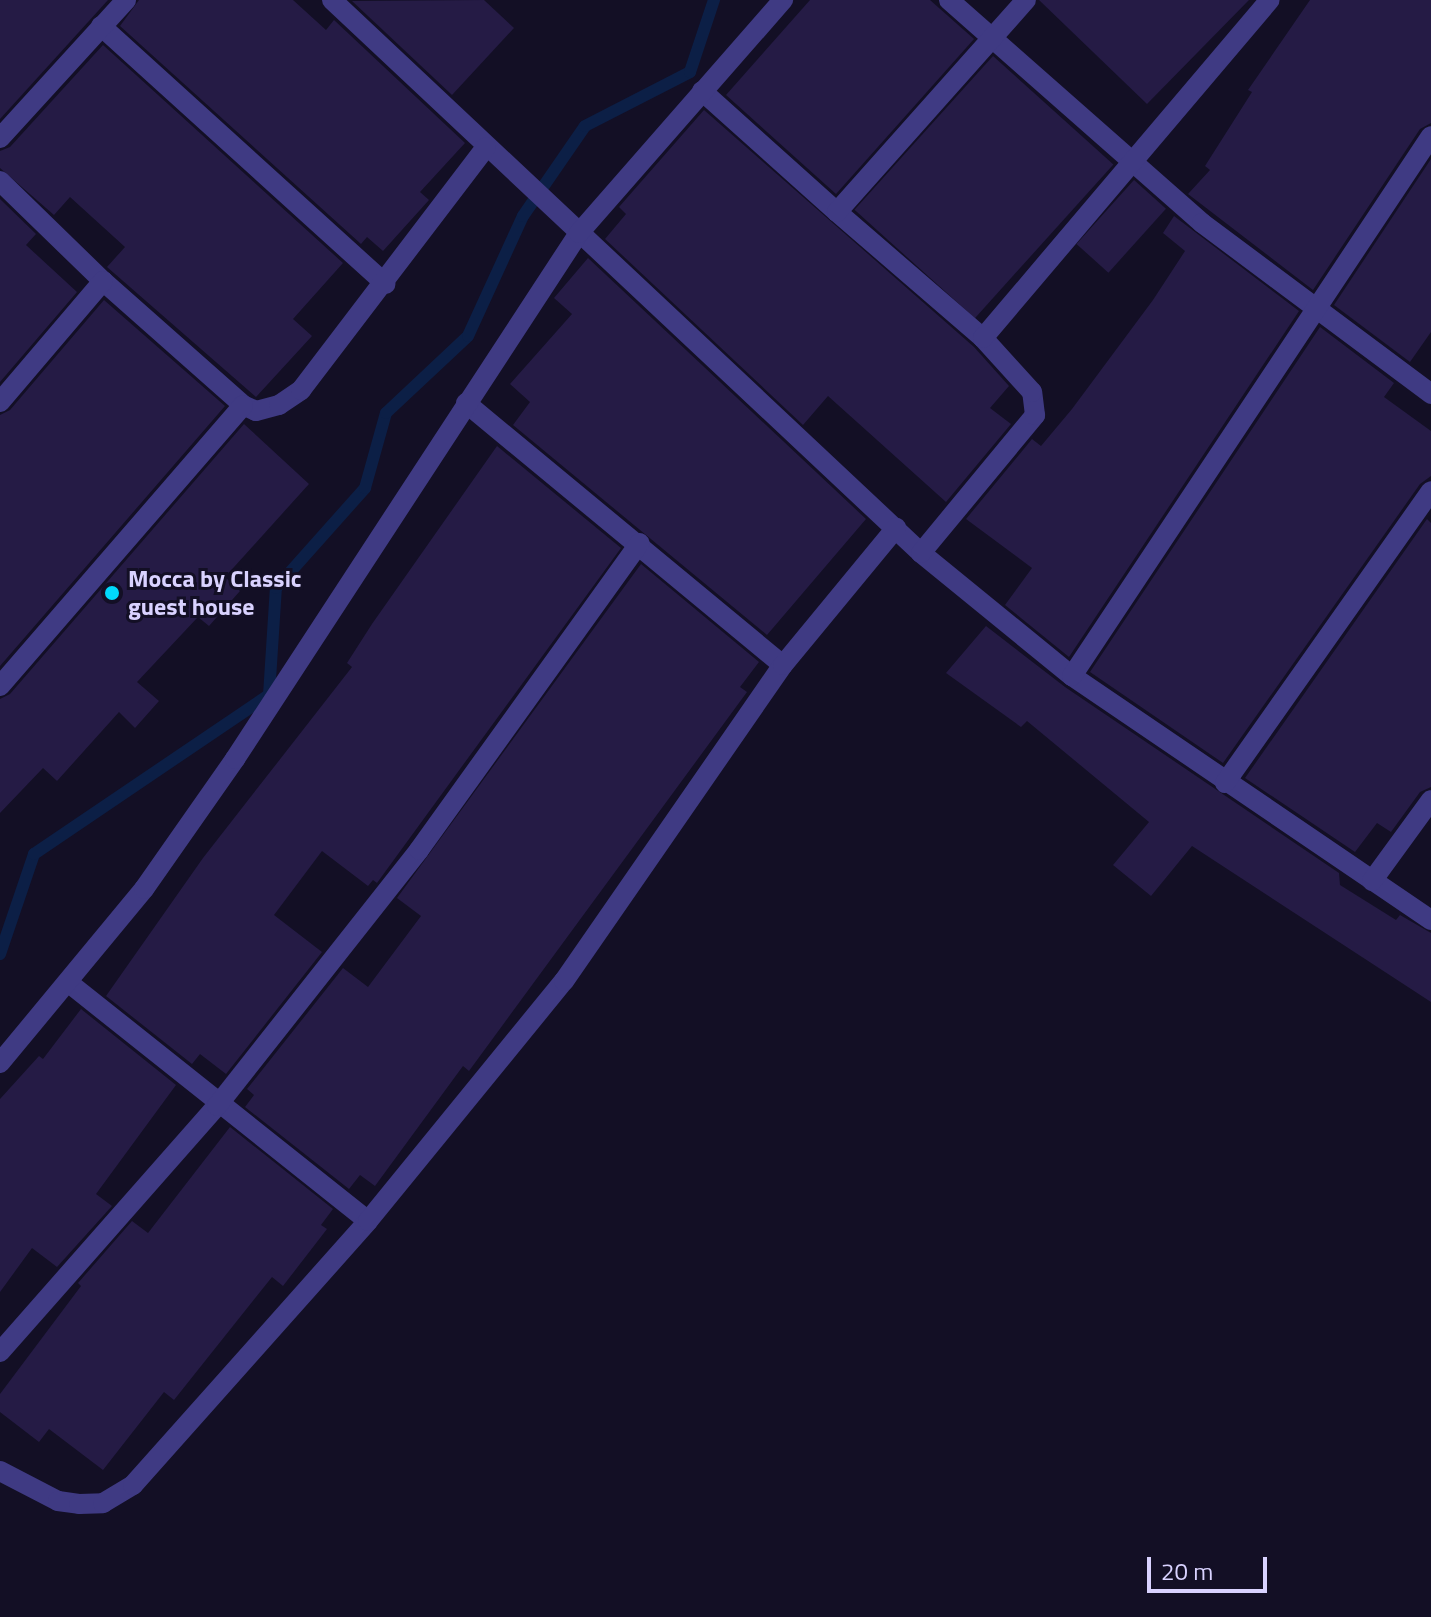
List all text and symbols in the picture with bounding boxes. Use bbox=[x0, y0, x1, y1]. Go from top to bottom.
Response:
place label: Mocca by Classic guest house bbox=[128, 565, 302, 621]
marker: Mocca by Classic guest house bbox=[103, 584, 121, 602]
scale bar bbox=[1151, 1541, 1271, 1591]
text: 20 m bbox=[1161, 1553, 1213, 1589]

